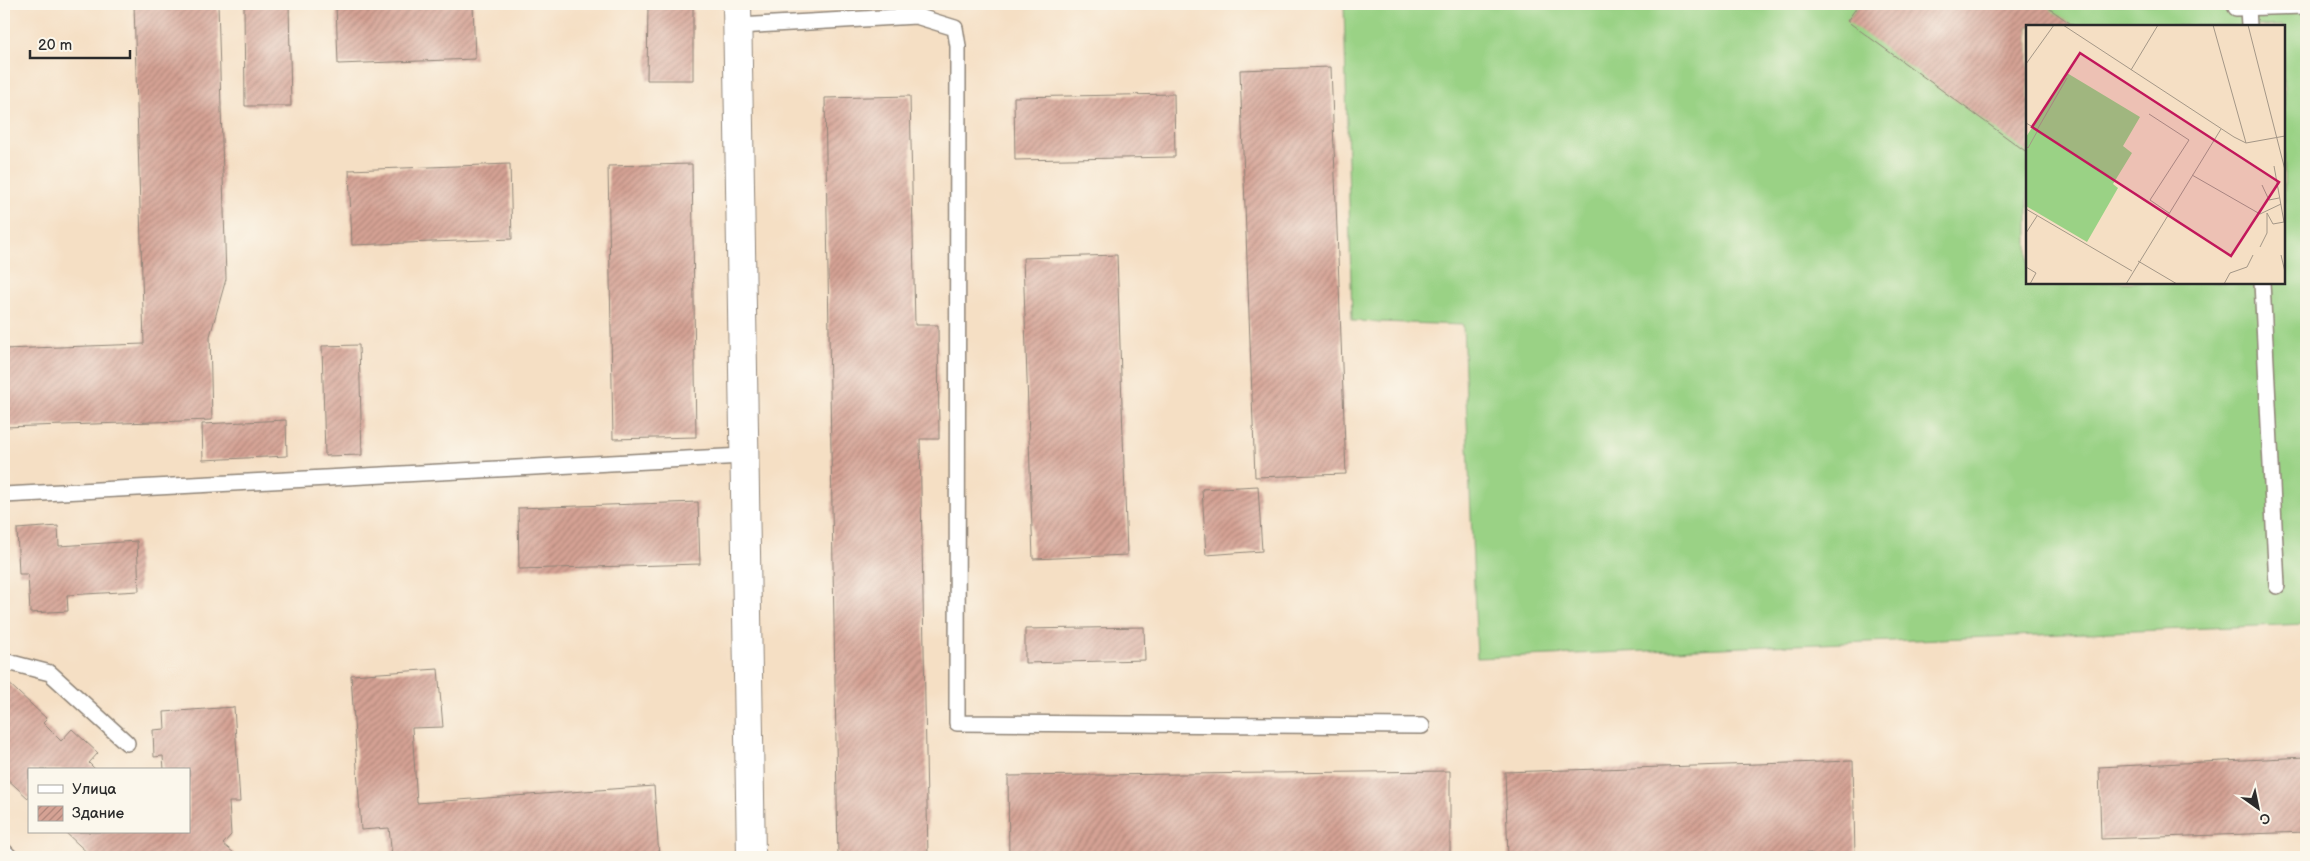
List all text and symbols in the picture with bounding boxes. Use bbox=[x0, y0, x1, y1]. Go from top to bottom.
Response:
inset map bbox=[2026, 25, 2285, 284]
scale bar bbox=[30, 28, 130, 60]
text: 20 m bbox=[38, 36, 72, 55]
legend bbox=[28, 768, 190, 834]
text: Улица bbox=[72, 780, 117, 799]
north arrow bbox=[2232, 784, 2282, 834]
text: Здание bbox=[72, 804, 124, 823]
text: С bbox=[2256, 809, 2274, 828]

